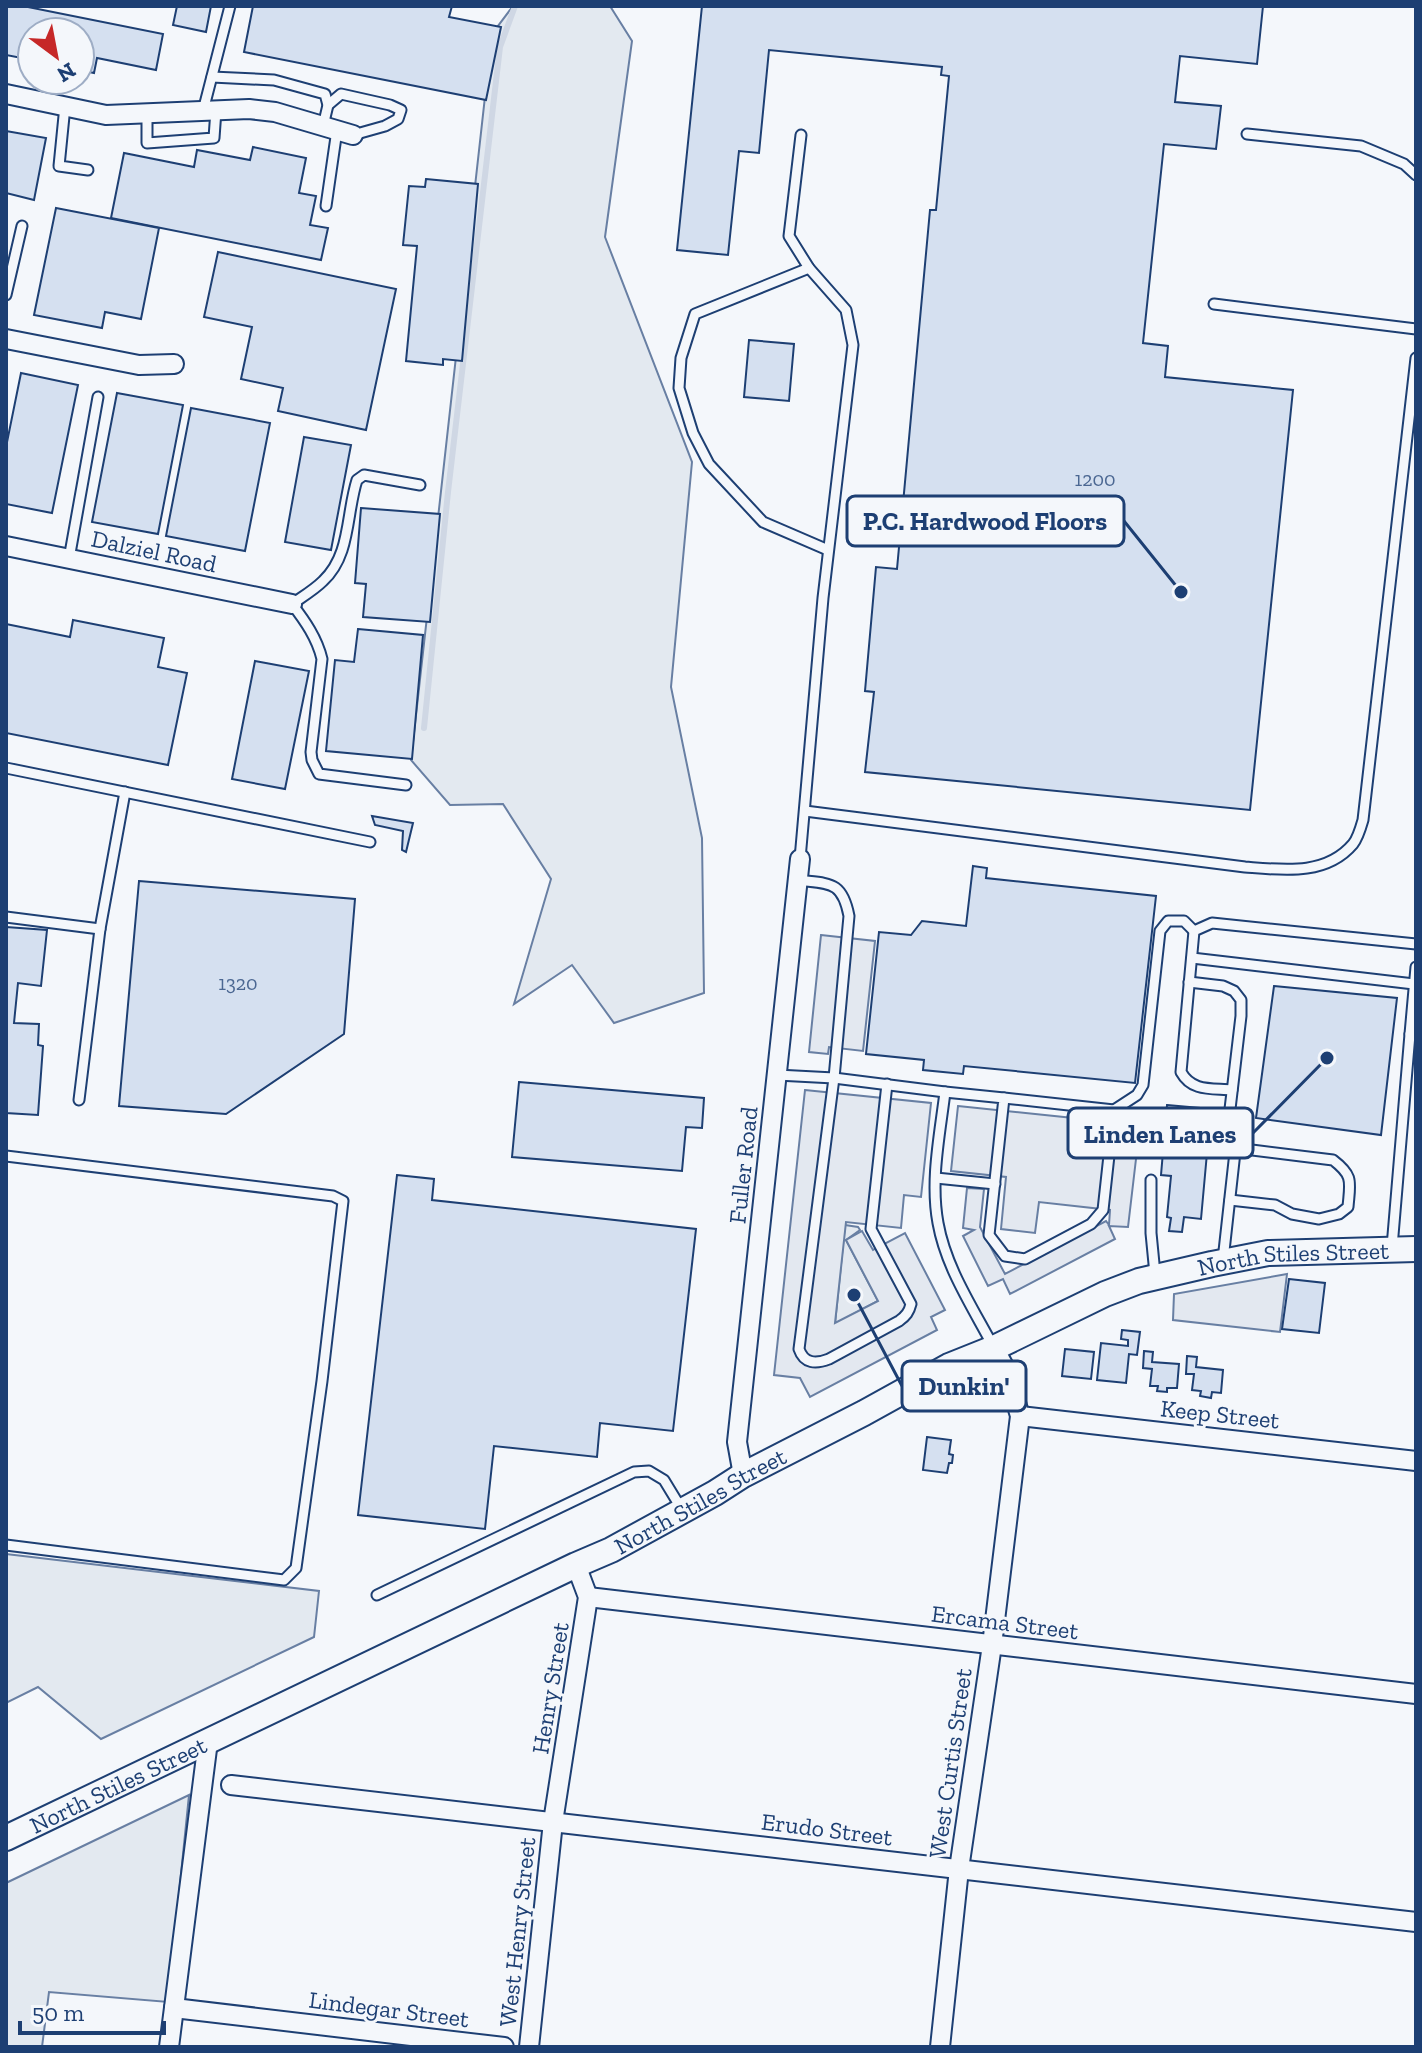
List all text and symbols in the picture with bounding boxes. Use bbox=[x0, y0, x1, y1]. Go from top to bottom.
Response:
north arrow bbox=[16, 16, 96, 96]
text: N bbox=[52, 57, 81, 89]
house number: 1200 bbox=[1074, 467, 1116, 491]
callout: P.C. Hardwood Floors bbox=[847, 496, 1124, 546]
text: P.C. Hardwood Floors bbox=[863, 505, 1107, 537]
street label: Dalziel Road bbox=[89, 524, 219, 578]
house number: 1320 bbox=[218, 971, 258, 995]
street label: Fuller Road bbox=[722, 1105, 764, 1225]
callout: Linden Lanes bbox=[1068, 1108, 1253, 1158]
text: Linden Lanes bbox=[1084, 1118, 1237, 1150]
street label: North Stiles Street bbox=[1195, 1235, 1389, 1281]
callout: Dunkin' bbox=[902, 1361, 1026, 1411]
text: Dunkin' bbox=[918, 1370, 1010, 1402]
street label: Keep Street bbox=[1159, 1393, 1281, 1435]
street label: North Stiles Street bbox=[609, 1441, 791, 1560]
street label: Ercama Street bbox=[930, 1599, 1080, 1645]
street label: Henry Street bbox=[525, 1620, 575, 1756]
street label: West Curtis Street bbox=[922, 1666, 978, 1860]
street label: North Stiles Street bbox=[25, 1730, 211, 1839]
street label: Erudo Street bbox=[760, 1807, 894, 1851]
street label: West Henry Street bbox=[493, 1836, 541, 2028]
scale bar bbox=[20, 1985, 164, 2035]
street label: Lindegar Street bbox=[307, 1985, 471, 2033]
text: 50 m bbox=[32, 1998, 85, 2027]

